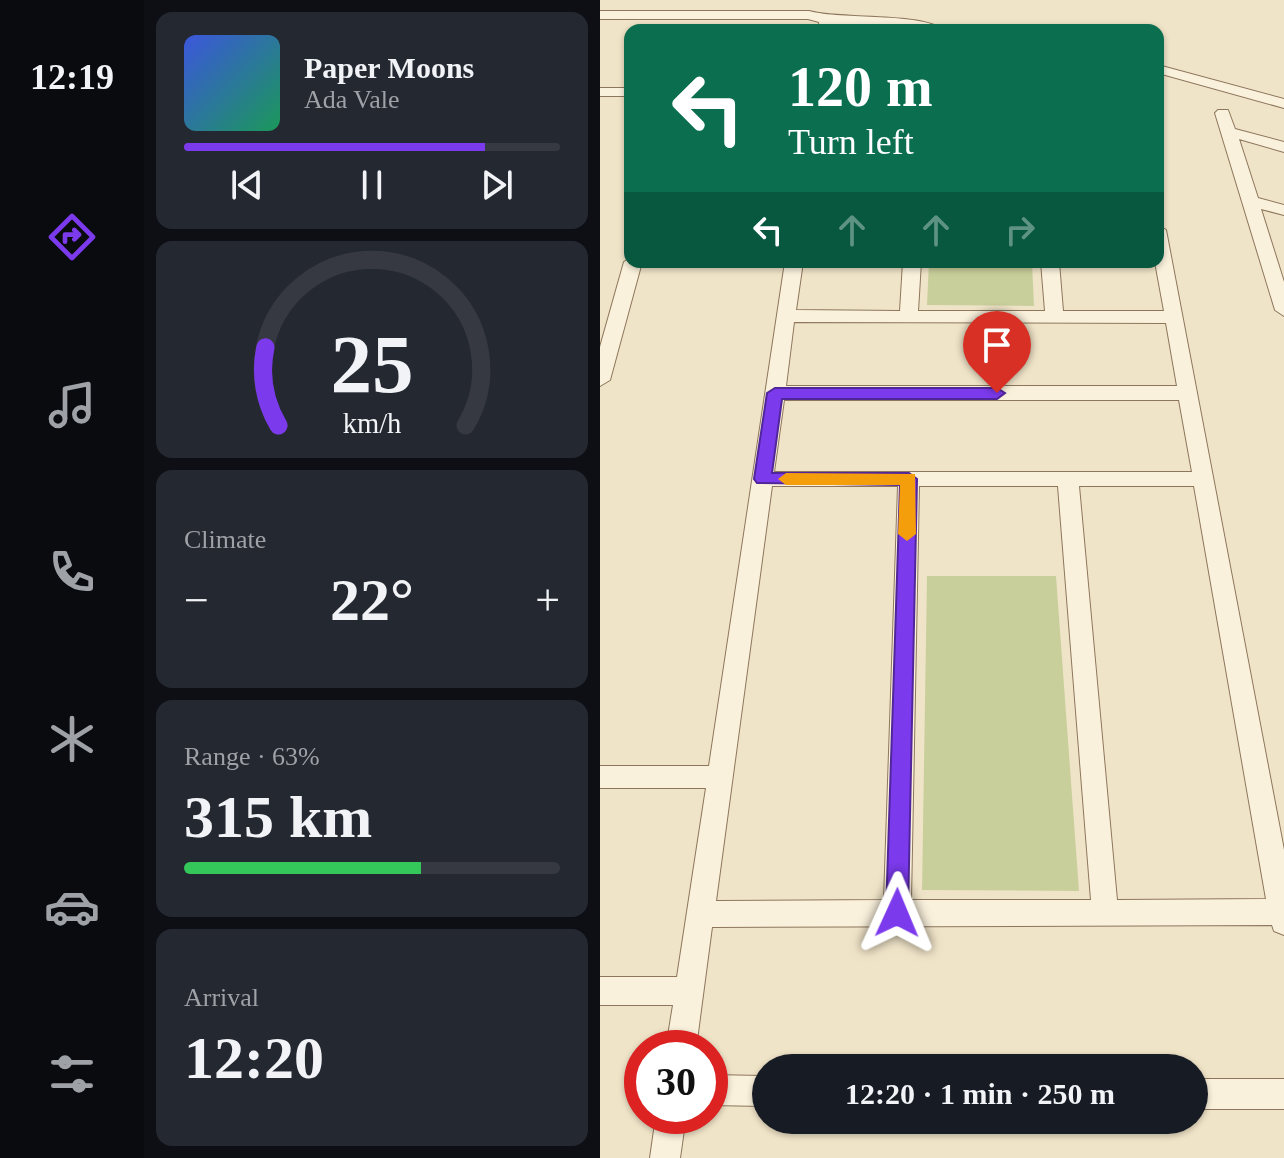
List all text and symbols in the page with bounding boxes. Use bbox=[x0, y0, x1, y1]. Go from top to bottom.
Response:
text: Paper Moons bbox=[304, 51, 474, 84]
icon: left bbox=[656, 56, 760, 160]
text: 120 m bbox=[788, 56, 933, 118]
text: 12:19 bbox=[30, 57, 114, 97]
text: Ada Vale bbox=[304, 85, 400, 114]
text: Turn left bbox=[788, 122, 914, 162]
icon: previous bbox=[225, 163, 269, 207]
icon: pause bbox=[350, 163, 394, 207]
icon: next bbox=[475, 163, 519, 207]
icon: left bbox=[746, 208, 790, 252]
icon: ahead bbox=[830, 208, 874, 252]
icon: ahead bbox=[914, 208, 958, 252]
icon: right bbox=[998, 208, 1042, 252]
icon: directions bbox=[44, 209, 100, 265]
pin bbox=[963, 311, 1031, 393]
text: 25 bbox=[330, 317, 414, 409]
icon: arrive bbox=[975, 323, 1019, 367]
icon: music bbox=[44, 377, 100, 433]
text: km/h bbox=[343, 408, 401, 439]
text: Climate bbox=[184, 525, 266, 554]
icon: phone bbox=[44, 544, 100, 600]
text: 22° bbox=[330, 567, 414, 633]
text: − bbox=[184, 576, 209, 625]
text: + bbox=[535, 576, 560, 625]
icon: climate bbox=[44, 711, 100, 767]
text: Range · 63% bbox=[184, 742, 320, 771]
text: 315 km bbox=[184, 784, 372, 850]
position arrow bbox=[855, 871, 939, 955]
icon: car bbox=[44, 879, 100, 935]
text: Arrival bbox=[184, 983, 259, 1012]
text: 12:20 bbox=[184, 1025, 324, 1091]
speed limit sign: 30 bbox=[624, 1030, 728, 1134]
icon: filters bbox=[44, 1046, 100, 1102]
text: 12:20 · 1 min · 250 m bbox=[845, 1077, 1115, 1110]

